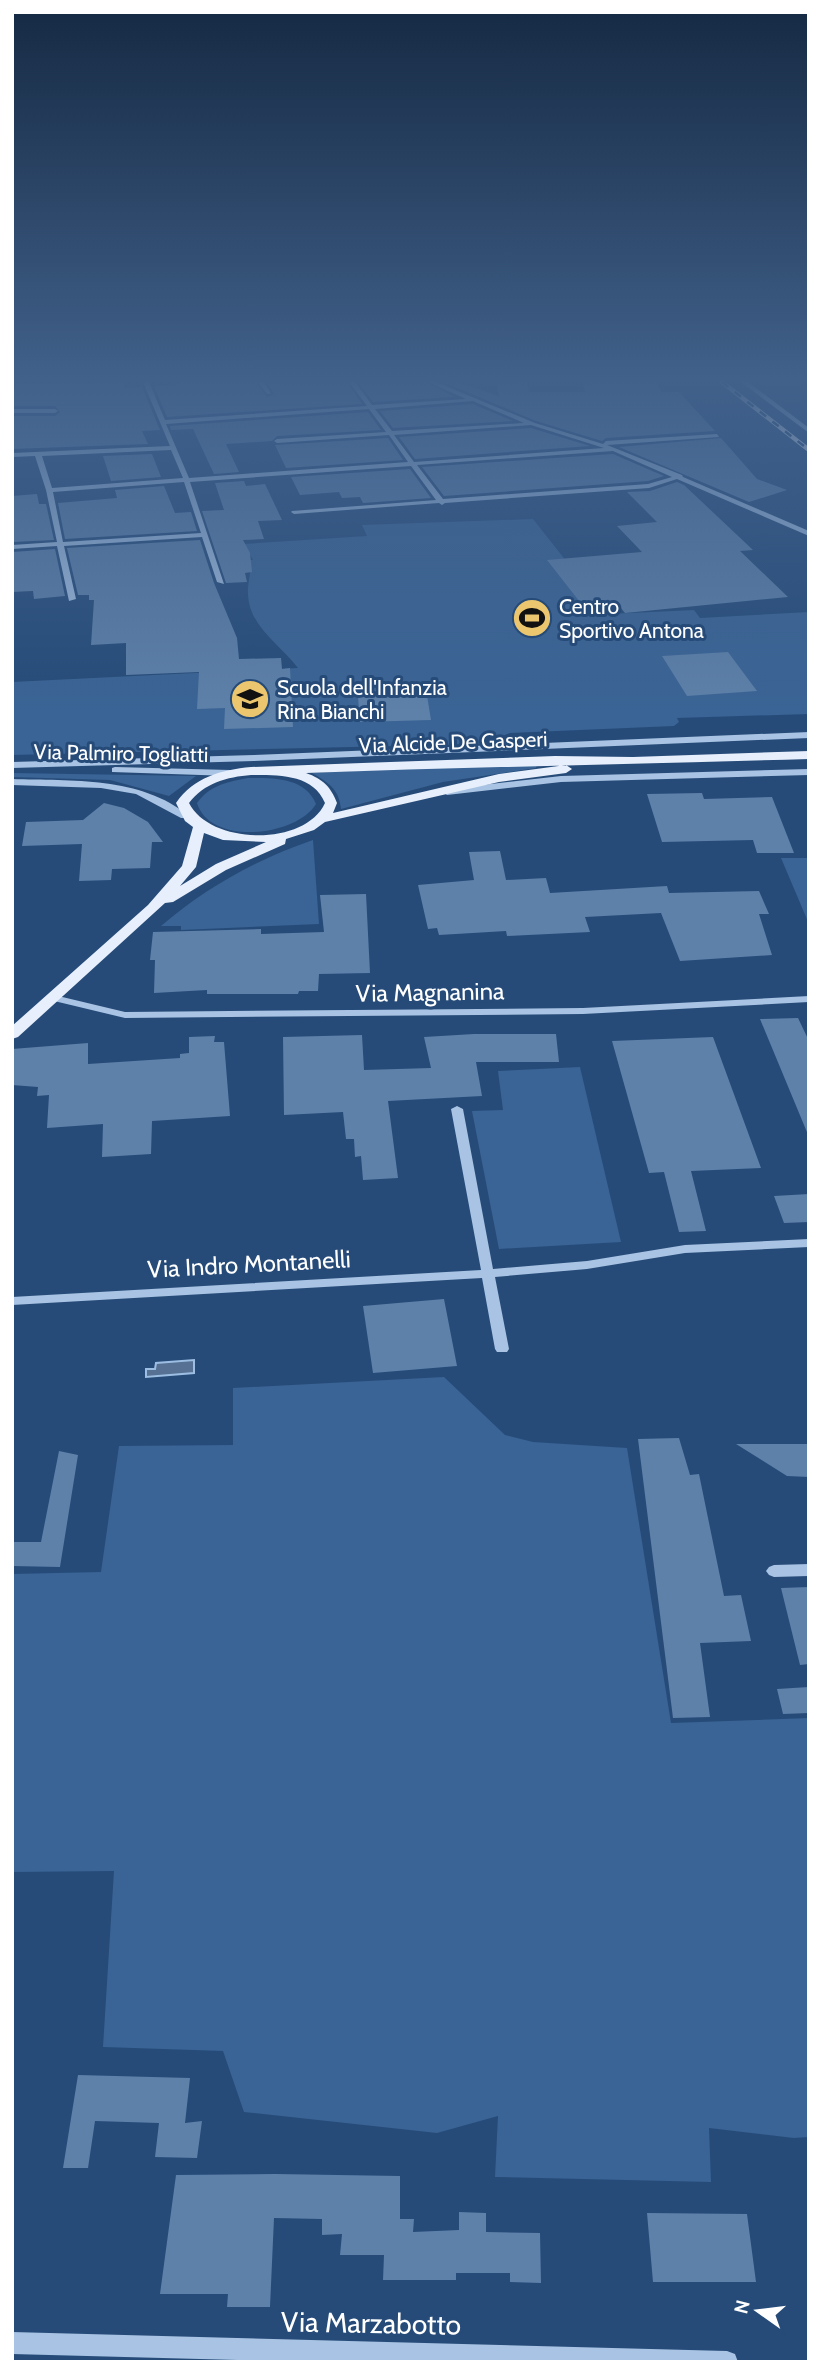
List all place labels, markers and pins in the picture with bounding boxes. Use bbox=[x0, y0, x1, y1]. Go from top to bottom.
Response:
place label: Centro Sportivo Antona bbox=[559, 594, 704, 643]
sports icon: Centro Sportivo Antona bbox=[511, 597, 553, 639]
place label: Scuola dell'Infanzia Rina Bianchi bbox=[277, 675, 447, 724]
school or university icon: Scuola dell'Infanzia Rina Bianchi bbox=[229, 678, 271, 720]

